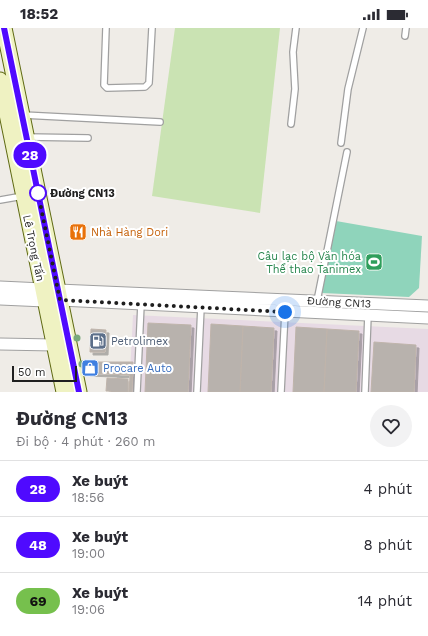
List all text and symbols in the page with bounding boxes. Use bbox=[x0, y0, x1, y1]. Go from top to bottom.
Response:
text: 18:52 bbox=[20, 5, 58, 23]
line badge: 28 bbox=[12, 142, 48, 168]
text: 28 bbox=[21, 147, 39, 163]
marker: Đường CN13 bbox=[29, 184, 47, 202]
place label: Đường CN13 bbox=[50, 187, 115, 200]
street label: Lê Trọng Tấn bbox=[20, 214, 47, 283]
restaurant icon: Nhà Hàng Dori bbox=[68, 222, 88, 242]
place label: Nhà Hàng Dori bbox=[91, 226, 168, 239]
place label: Câu lạc bộ Văn hóa Thể thao Tanimex bbox=[257, 250, 361, 276]
sports icon: Câu lạc bộ Văn hóa Thể thao Tanimex bbox=[364, 252, 384, 272]
street label: Đường CN13 bbox=[307, 294, 371, 311]
your location bbox=[275, 302, 295, 322]
fuel station icon: Petrolimex bbox=[88, 331, 108, 351]
place label: Petrolimex bbox=[111, 335, 168, 348]
shop icon: Procare Auto bbox=[80, 358, 100, 378]
place label: Procare Auto bbox=[103, 362, 172, 375]
scale bar bbox=[12, 364, 77, 383]
text: 50 m bbox=[18, 366, 45, 379]
button: heart bbox=[370, 405, 412, 447]
text: Đường CN13 bbox=[16, 407, 128, 430]
text: Đi bộ · 4 phút · 260 m bbox=[16, 434, 155, 449]
text: Xe buýt bbox=[72, 472, 128, 490]
text: 4 phút bbox=[363, 480, 412, 498]
text: 28 bbox=[29, 481, 47, 497]
text: 18:56 bbox=[72, 490, 104, 505]
text: Xe buýt bbox=[72, 528, 128, 546]
text: 8 phút bbox=[363, 536, 412, 554]
text: 48 bbox=[29, 537, 47, 553]
text: 19:00 bbox=[72, 546, 105, 561]
text: Xe buýt bbox=[72, 584, 128, 602]
text: 14 phút bbox=[358, 592, 412, 610]
text: 69 bbox=[29, 593, 47, 609]
text: 19:06 bbox=[72, 602, 105, 617]

